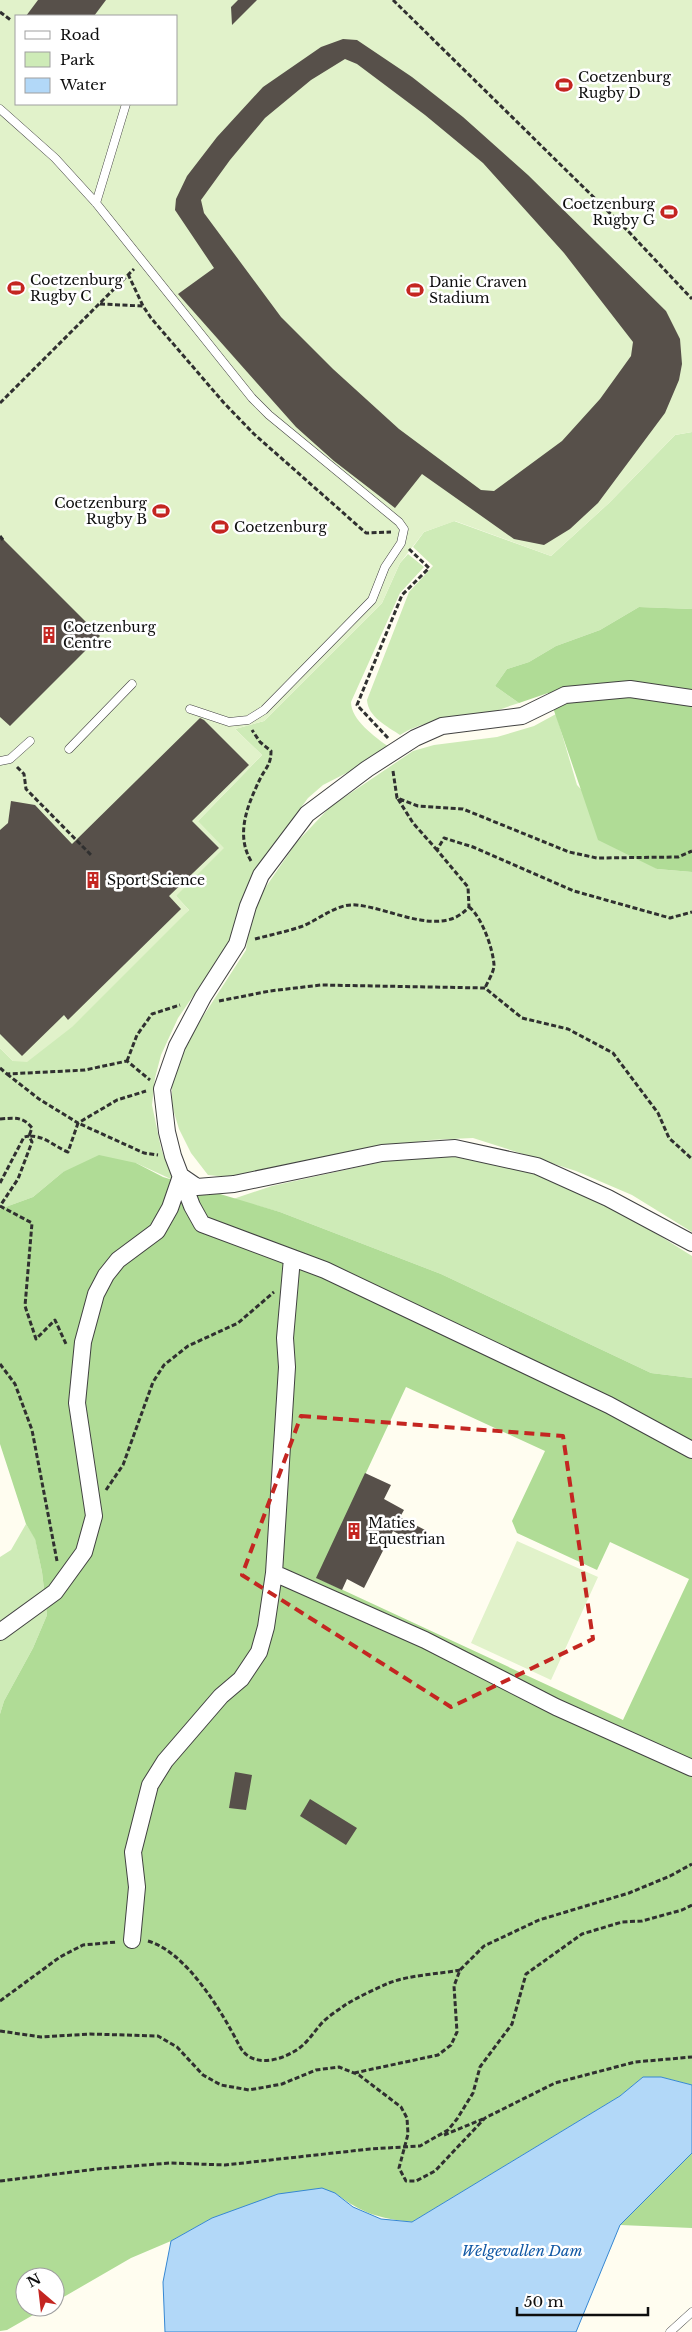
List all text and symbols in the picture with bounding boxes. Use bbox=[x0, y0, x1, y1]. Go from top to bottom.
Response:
legend bbox=[15, 15, 178, 105]
text: Road bbox=[60, 25, 100, 44]
text: Park bbox=[60, 50, 96, 69]
place label: Coetzenburg Rugby D bbox=[578, 68, 671, 102]
text: Water bbox=[59, 75, 107, 94]
sports icon: Coetzenburg Rugby D bbox=[554, 75, 574, 95]
place label: Coetzenburg Rugby G bbox=[562, 195, 656, 229]
sports icon: Coetzenburg Rugby G bbox=[659, 202, 679, 222]
place label: Coetzenburg Rugby C bbox=[30, 271, 123, 305]
place label: Danie Craven Stadium bbox=[429, 273, 527, 307]
sports icon: Coetzenburg Rugby C bbox=[6, 278, 26, 298]
sports icon: Danie Craven Stadium bbox=[405, 280, 425, 300]
place label: Coetzenburg Rugby B bbox=[54, 494, 148, 528]
sports icon: Coetzenburg Rugby B bbox=[151, 501, 171, 521]
sports icon: Coetzenburg bbox=[210, 517, 230, 537]
place label: Coetzenburg bbox=[234, 518, 327, 536]
place label: Coetzenburg Centre bbox=[63, 618, 156, 652]
building icon: Coetzenburg Centre bbox=[39, 625, 59, 645]
building icon: Sport Science bbox=[83, 870, 103, 890]
place label: Sport Science bbox=[107, 871, 205, 889]
place label: Maties Equestrian bbox=[368, 1514, 446, 1548]
building icon: Maties Equestrian bbox=[344, 1521, 364, 1541]
water label: Welgevallen Dam bbox=[461, 2241, 583, 2260]
north arrow bbox=[15, 2267, 65, 2317]
text: N bbox=[24, 2269, 44, 2292]
scale bar bbox=[517, 2284, 648, 2316]
text: 50 m bbox=[524, 2292, 564, 2311]

